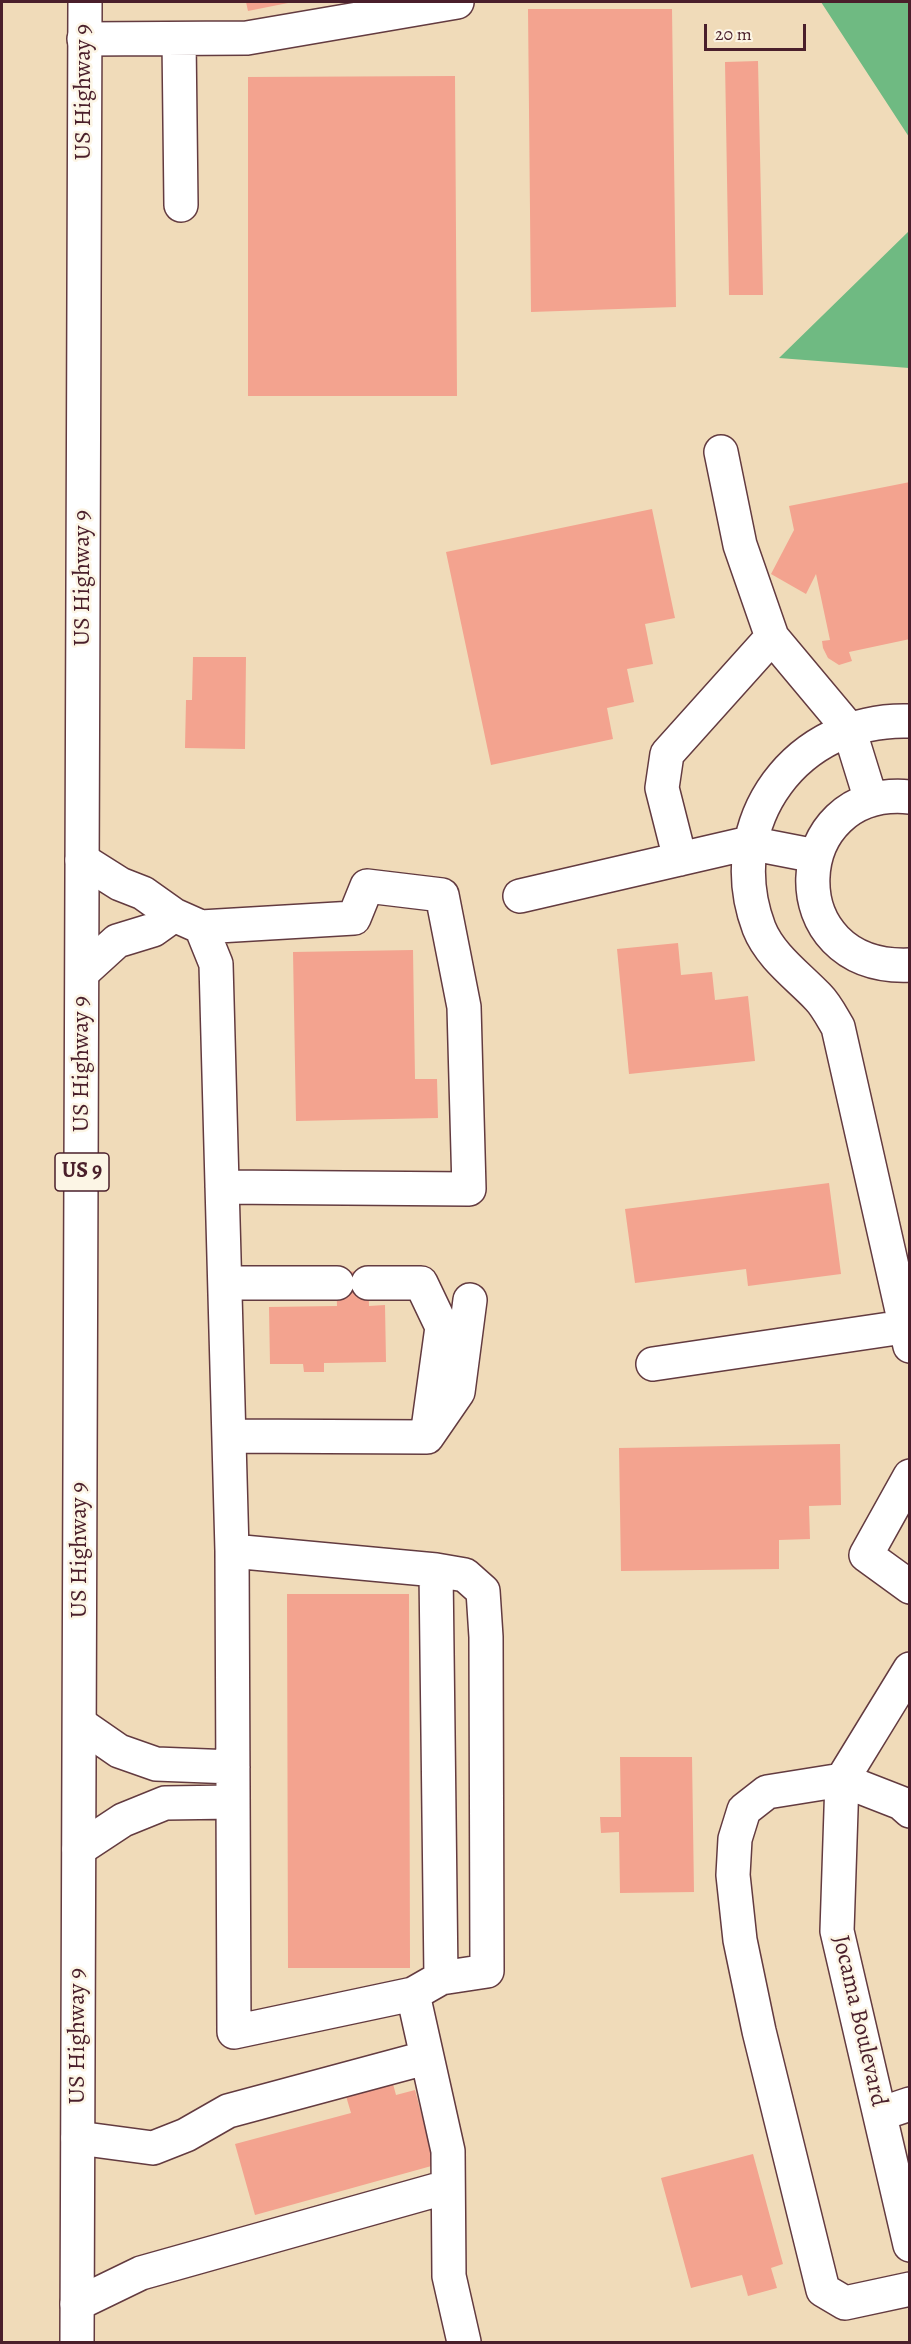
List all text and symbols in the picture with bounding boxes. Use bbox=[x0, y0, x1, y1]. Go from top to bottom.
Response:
scale bar bbox=[707, 12, 809, 50]
text: 20 m bbox=[715, 22, 752, 46]
street label: US Highway 9 bbox=[70, 24, 98, 160]
street label: US Highway 9 bbox=[69, 510, 97, 646]
street label: US Highway 9 bbox=[68, 996, 96, 1132]
road number: US 9 bbox=[55, 1153, 109, 1191]
street label: US Highway 9 bbox=[66, 1482, 94, 1618]
street label: Jocama Boulevard bbox=[825, 1933, 893, 2109]
street label: US Highway 9 bbox=[64, 1968, 92, 2104]

